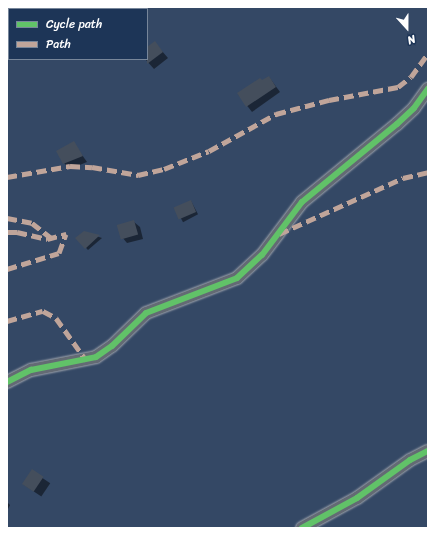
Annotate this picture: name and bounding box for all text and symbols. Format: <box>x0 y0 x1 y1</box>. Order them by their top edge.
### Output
legend <box>8 8 148 60</box>
north arrow <box>387 8 427 48</box>
text: Cycle path <box>46 13 102 35</box>
text: N <box>405 29 418 50</box>
text: Path <box>46 33 71 55</box>

